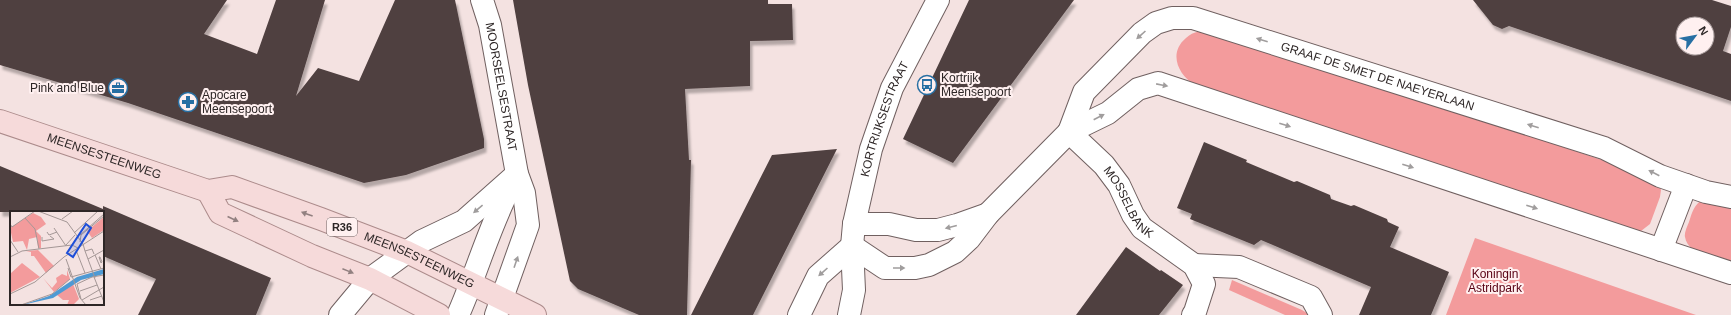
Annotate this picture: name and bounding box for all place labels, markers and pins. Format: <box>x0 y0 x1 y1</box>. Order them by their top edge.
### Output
place label: Kortrijk Meensepoort <box>941 71 1012 99</box>
bus stop icon: Kortrijk Meensepoort <box>916 74 938 96</box>
office icon: Pink and Blue <box>107 77 129 99</box>
place label: Pink and Blue <box>30 81 104 95</box>
place label: Apocare Meensepoort <box>202 88 273 116</box>
pharmacy icon: Apocare Meensepoort <box>177 91 199 113</box>

